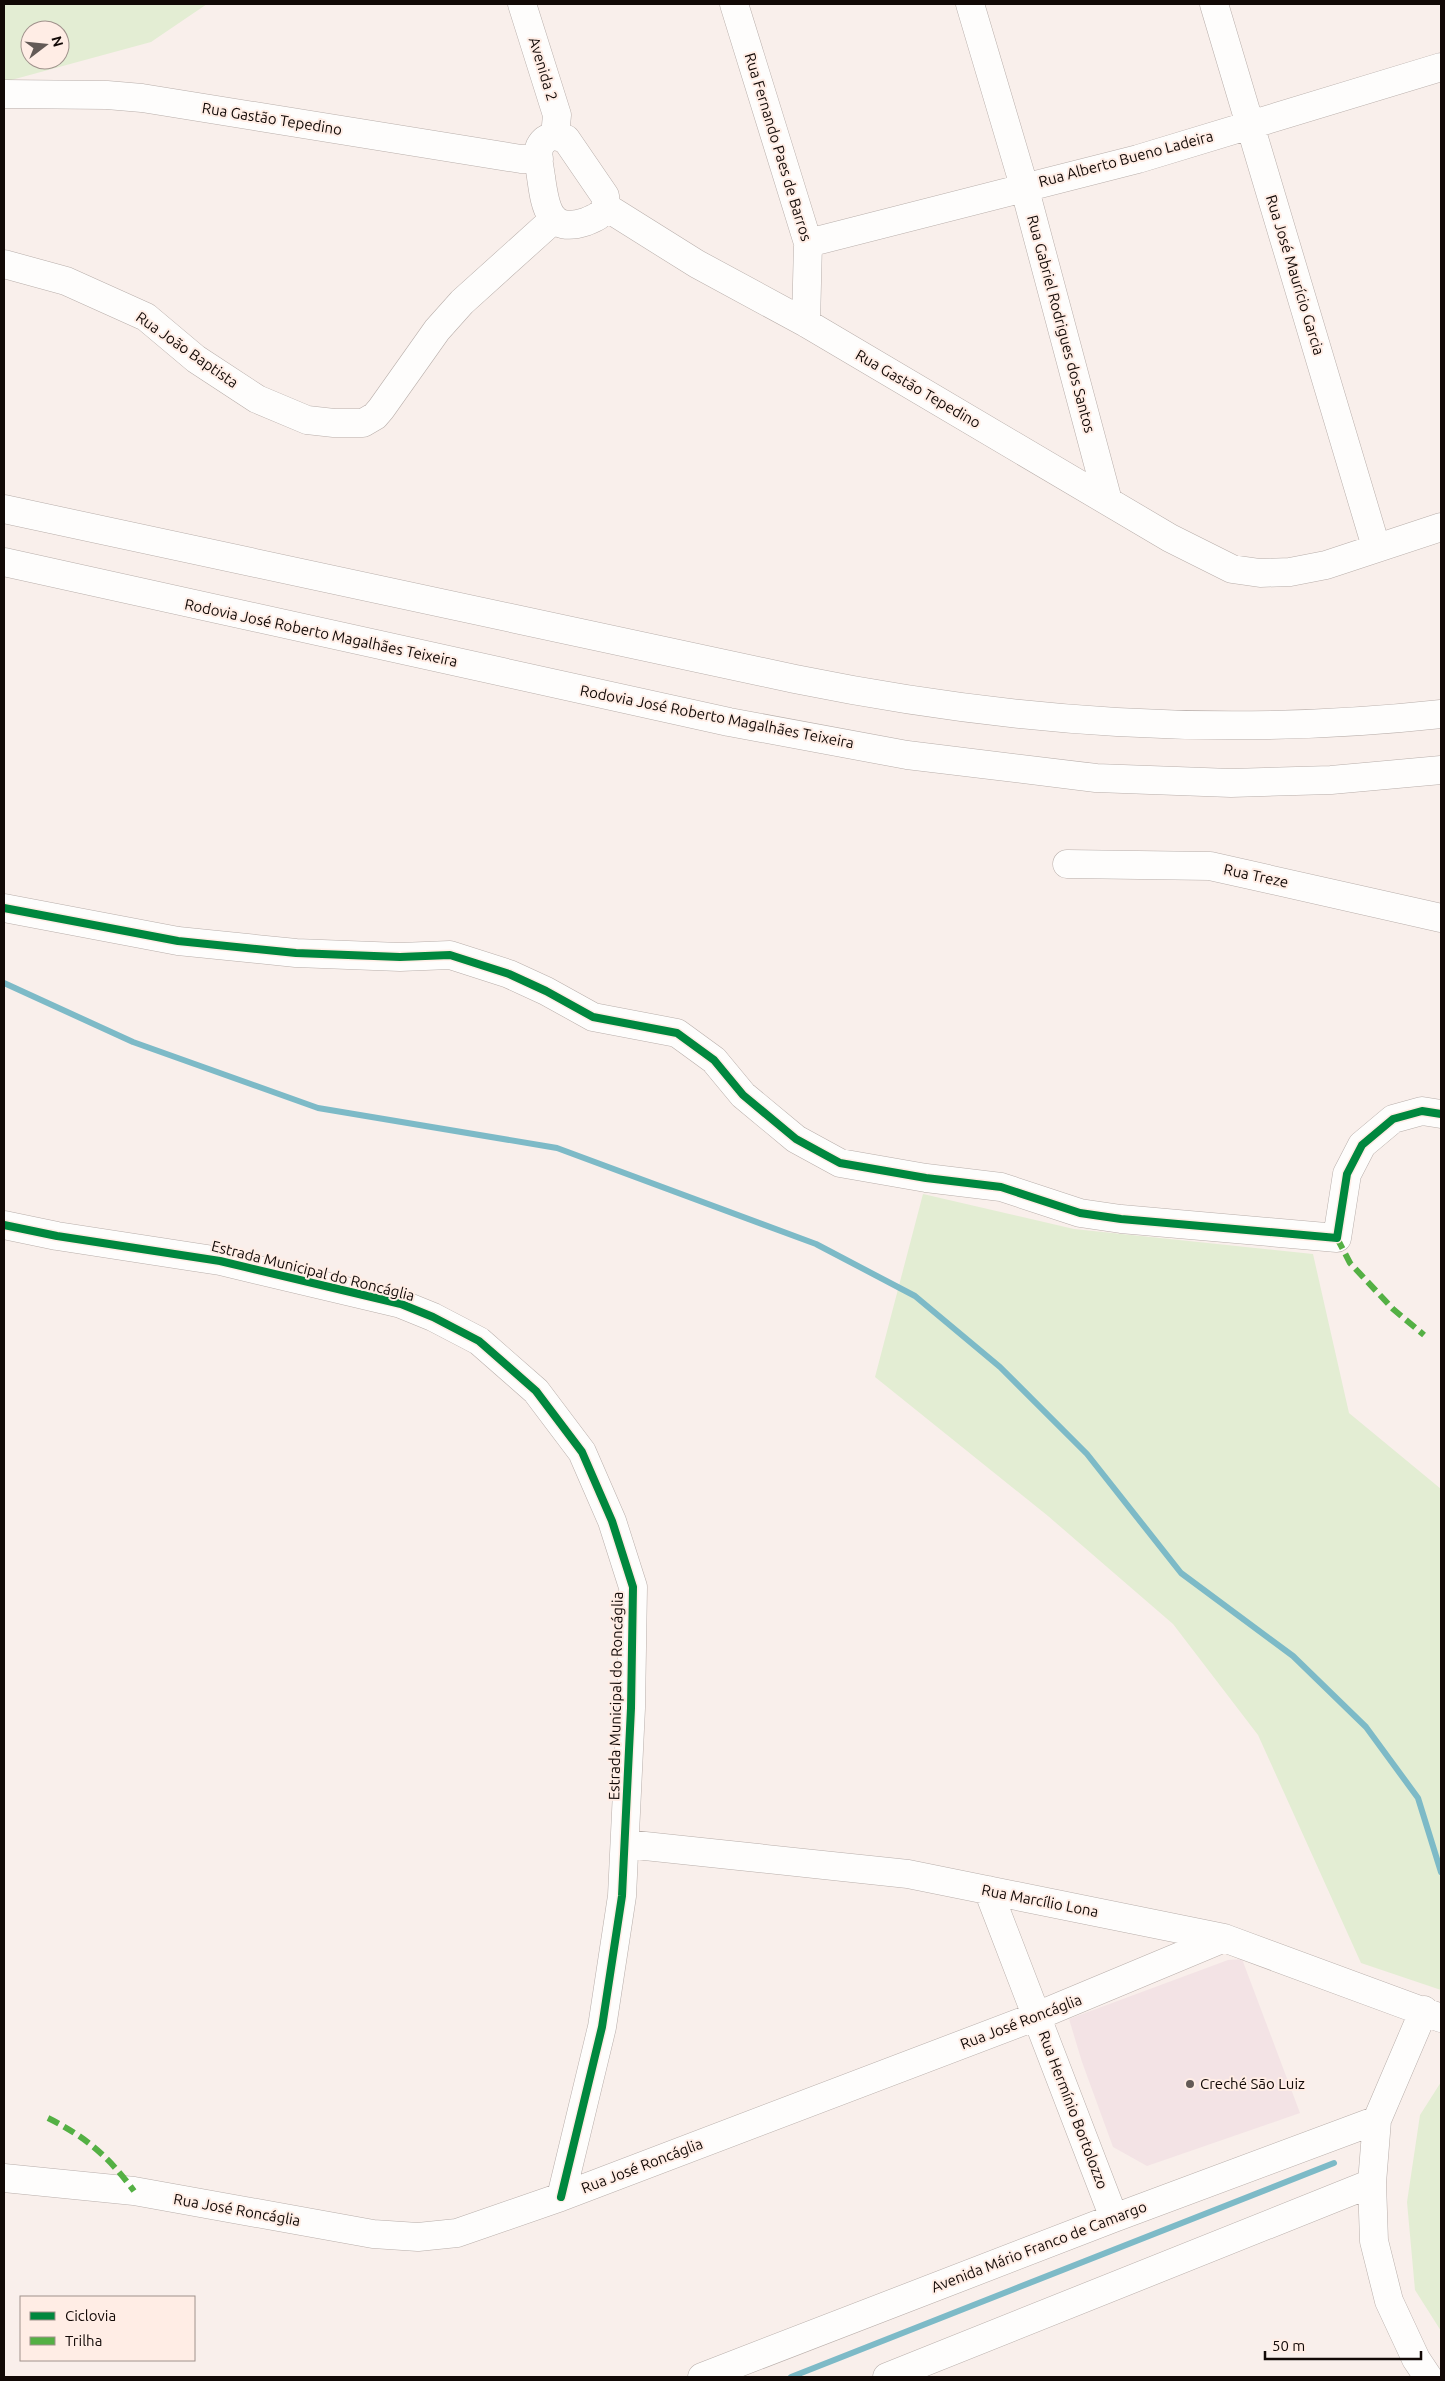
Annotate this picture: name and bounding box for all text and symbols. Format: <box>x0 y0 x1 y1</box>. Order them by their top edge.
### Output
north arrow <box>20 20 70 70</box>
text: N <box>48 34 67 49</box>
street label: Avenida 2 <box>526 35 561 103</box>
street label: Rua Fernando Paes de Barros <box>742 51 815 243</box>
street label: Rua Gastão Tepedino <box>201 99 343 138</box>
street label: Rua Alberto Bueno Ladeira <box>1037 127 1215 190</box>
street label: Rua José Maurício Garcia <box>1263 193 1328 357</box>
street label: Rua Gabriel Rodrigues dos Santos <box>1024 213 1099 435</box>
street label: Rua João Baptista <box>133 308 242 391</box>
street label: Rua Gastão Tepedino <box>853 346 984 431</box>
street label: Rodovia José Roberto Magalhães Teixeira <box>183 595 459 670</box>
street label: Rodovia José Roberto Magalhães Teixeira <box>579 682 856 751</box>
street label: Rua Treze <box>1222 860 1290 891</box>
street label: Estrada Municipal do Roncáglia <box>210 1237 416 1304</box>
street label: Estrada Municipal do Roncáglia <box>605 1592 626 1800</box>
street label: Rua Marcílio Lona <box>980 1881 1100 1920</box>
street label: Rua José Roncáglia <box>958 1991 1084 2053</box>
street label: Rua Hermínio Bortolozzo <box>1035 2028 1112 2191</box>
place label: Creché São Luiz <box>1200 2075 1305 2092</box>
marker: Creché São Luiz <box>1184 2078 1196 2090</box>
street label: Rua José Roncáglia <box>579 2135 705 2197</box>
street label: Rua José Roncáglia <box>172 2190 302 2229</box>
street label: Avenida Mário Franco de Camargo <box>929 2197 1149 2296</box>
legend <box>20 2296 195 2361</box>
text: Ciclovia <box>65 2307 116 2324</box>
scale bar <box>1265 2328 1421 2360</box>
text: Trilha <box>65 2332 102 2349</box>
text: 50 m <box>1272 2337 1305 2354</box>

